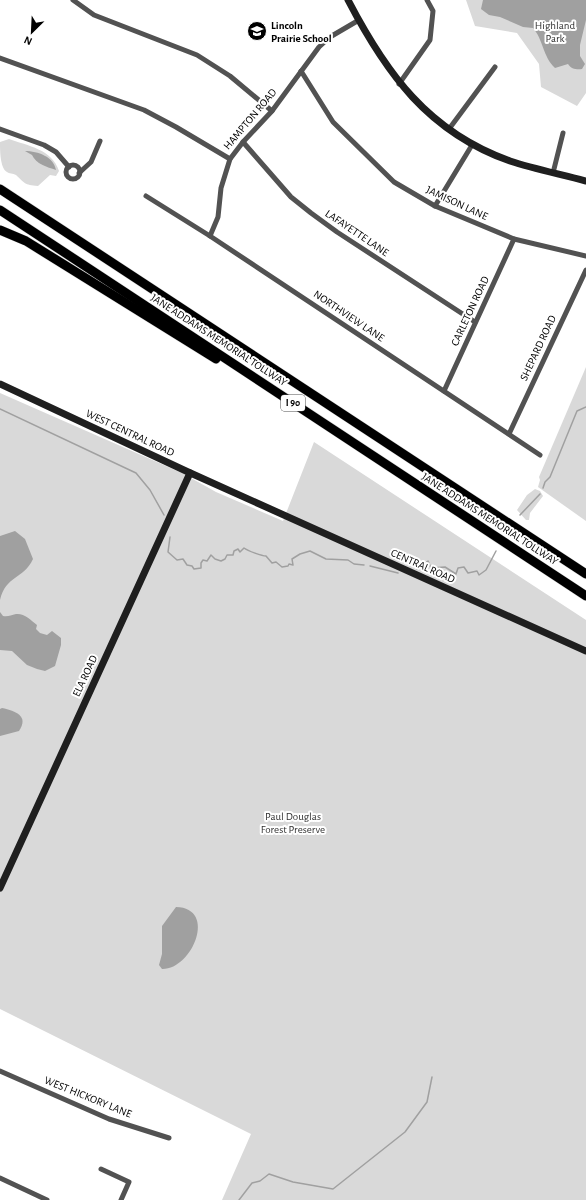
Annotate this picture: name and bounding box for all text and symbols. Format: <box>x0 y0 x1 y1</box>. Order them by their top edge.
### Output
north arrow <box>12 12 52 52</box>
school or university icon: Lincoln Prairie School <box>246 20 268 42</box>
place label: Lincoln Prairie School <box>271 20 332 44</box>
park label: Highland Park <box>535 20 575 44</box>
text: N <box>22 34 34 47</box>
street label: HAMPTON ROAD <box>221 86 279 152</box>
street label: JAMISON LANE <box>424 184 490 222</box>
street label: LAFAYETTE LANE <box>323 208 391 259</box>
street label: CARLETON ROAD <box>449 274 491 348</box>
street label: NORTHVIEW LANE <box>312 288 387 344</box>
street label: JANE ADDAMS MEMORIAL TOLLWAY <box>149 292 289 388</box>
street label: SHEPARD ROAD <box>518 314 558 382</box>
road number: I 90 <box>281 395 305 411</box>
street label: WEST CENTRAL ROAD <box>84 408 176 458</box>
street label: JANE ADDAMS MEMORIAL TOLLWAY <box>420 471 560 567</box>
street label: CENTRAL ROAD <box>389 547 457 585</box>
street label: ELA ROAD <box>71 654 99 698</box>
park label: Paul Douglas Forest Preserve <box>261 811 325 835</box>
street label: WEST HICKORY LANE <box>43 1074 134 1120</box>

